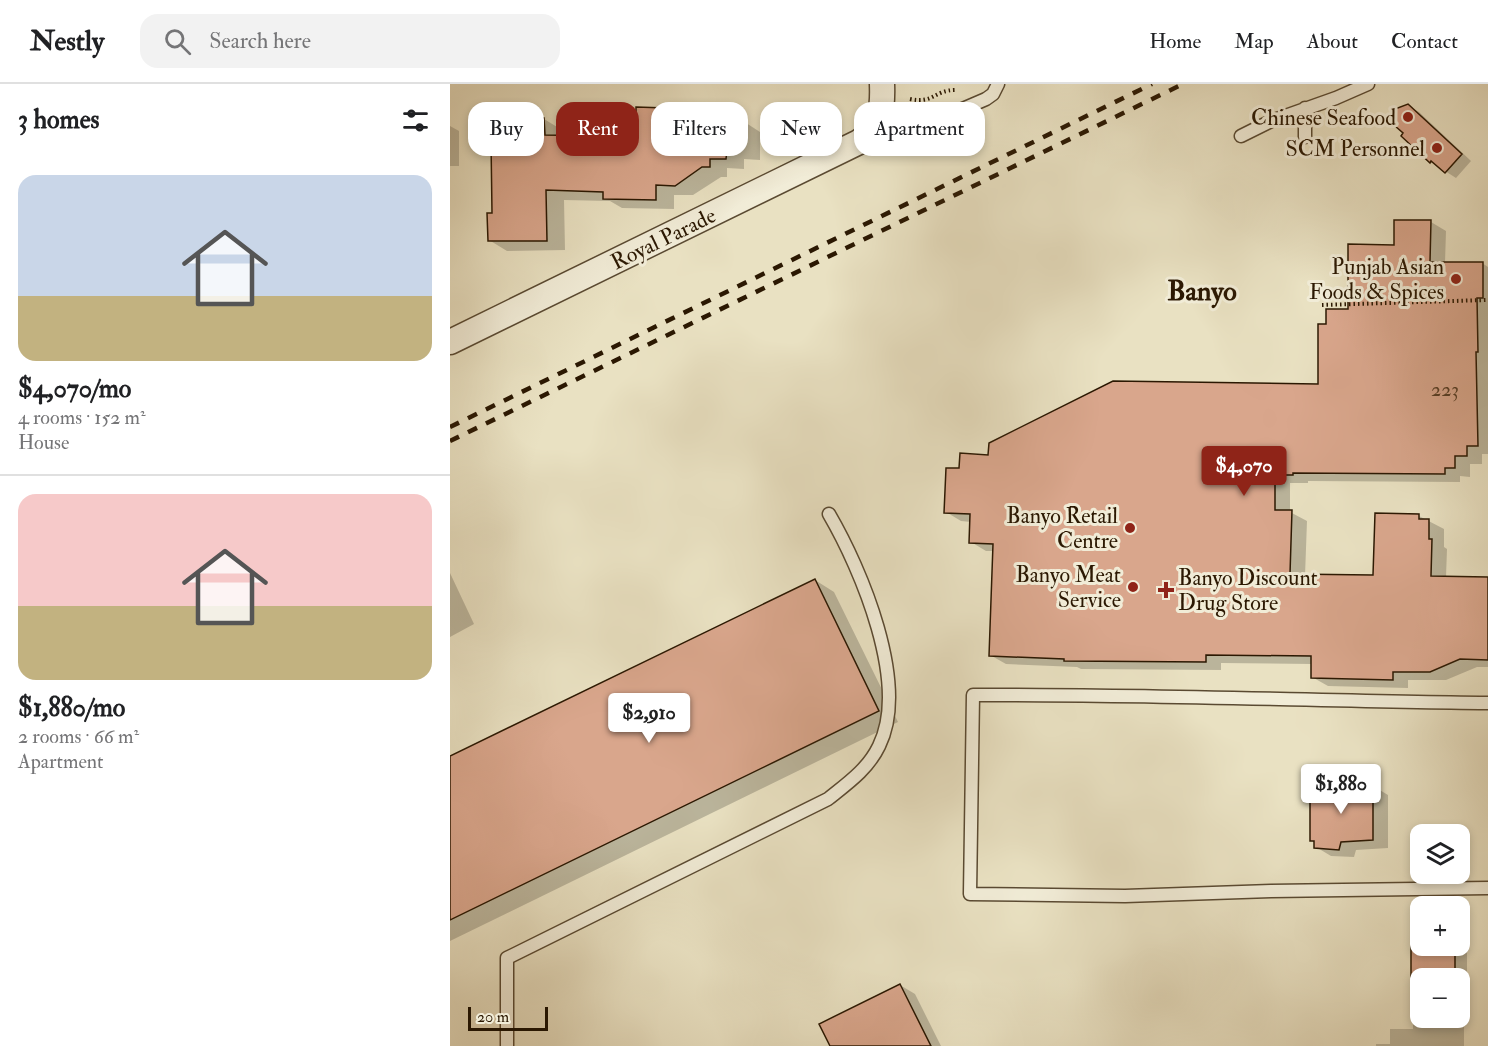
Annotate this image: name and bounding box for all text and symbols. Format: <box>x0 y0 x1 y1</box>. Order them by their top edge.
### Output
search box <box>140 14 560 68</box>
text: Nestly <box>30 24 104 59</box>
icon: search <box>161 25 194 58</box>
text: Search here <box>209 27 311 55</box>
text: Home <box>1149 28 1201 55</box>
text: Map <box>1234 28 1274 55</box>
text: About <box>1307 28 1358 55</box>
text: Contact <box>1391 28 1458 55</box>
chip: Buy <box>468 102 544 156</box>
chip: Rent <box>556 102 639 156</box>
chip: Filters <box>651 102 748 156</box>
chip: New <box>760 102 842 156</box>
chip: Apartment <box>854 102 985 156</box>
text: 3 homes <box>18 104 99 136</box>
icon: filters <box>399 104 432 137</box>
place label: Chinese Seafood <box>1251 104 1396 132</box>
marker: Chinese Seafood <box>1401 110 1415 124</box>
place label: SCM Personnel <box>1285 135 1425 163</box>
marker: SCM Personnel <box>1430 141 1444 155</box>
street label: Royal Parade <box>606 201 721 276</box>
icon: home <box>171 214 279 322</box>
place label: Punjab Asian Foods & Spices <box>1309 253 1444 307</box>
marker: Punjab Asian Foods & Spices <box>1449 272 1463 286</box>
district label: Banyo <box>1167 274 1237 309</box>
text: $4,070/mo <box>18 373 131 405</box>
house number: 223 <box>1431 377 1459 402</box>
text: 4 rooms · 152 m² <box>18 405 146 430</box>
text: House <box>18 430 69 455</box>
pin: $4,070 <box>1195 446 1293 497</box>
text: $4,070 <box>1216 453 1272 478</box>
place label: Banyo Retail Centre <box>1006 502 1118 555</box>
marker: Banyo Retail Centre <box>1123 521 1137 535</box>
icon: home <box>171 533 279 641</box>
place label: Banyo Meat Service <box>1015 561 1121 614</box>
place label: Banyo Discount Drug Store <box>1178 564 1318 617</box>
marker: Banyo Meat Service <box>1126 580 1140 594</box>
marker: Banyo Discount Drug Store <box>1159 583 1173 597</box>
text: $1,880/mo <box>18 692 125 724</box>
pin: $2,910 <box>600 693 698 744</box>
text: $2,910 <box>622 700 676 725</box>
text: 2 rooms · 66 m² <box>18 724 139 749</box>
text: Apartment <box>18 749 103 774</box>
pin: $1,880 <box>1292 764 1390 815</box>
text: $1,880 <box>1315 771 1367 796</box>
map controls <box>1410 824 1470 1028</box>
button: layers <box>1410 824 1470 884</box>
button: + <box>1410 896 1470 956</box>
button: − <box>1410 968 1470 1028</box>
scale bar <box>468 1004 548 1032</box>
text: 20 m <box>477 1007 509 1027</box>

